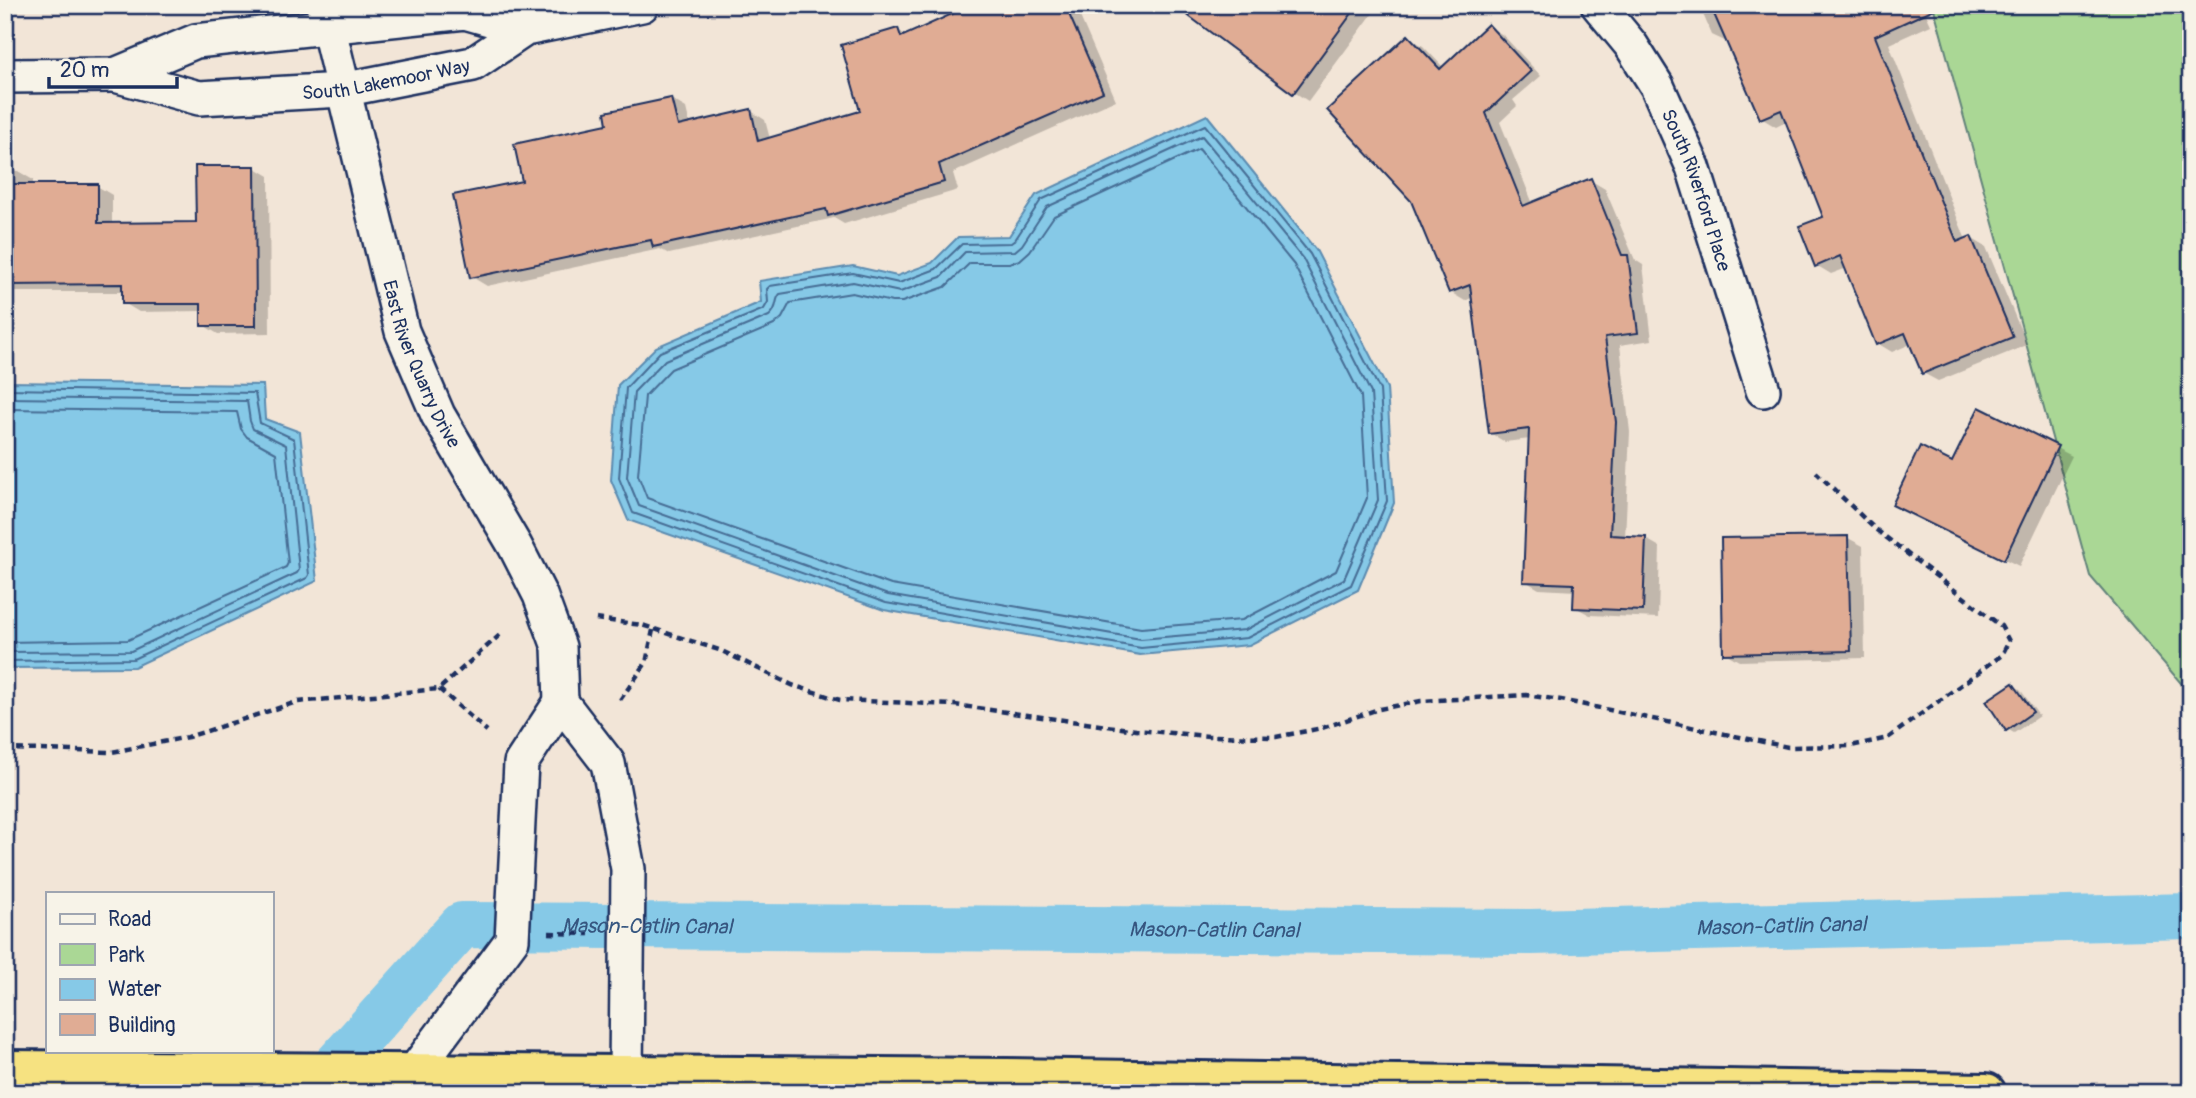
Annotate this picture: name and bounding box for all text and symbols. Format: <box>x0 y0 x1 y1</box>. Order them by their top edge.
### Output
scale bar <box>49 46 177 90</box>
street label: South Lakemoor Way <box>302 54 472 105</box>
text: 20 m <box>60 57 109 84</box>
street label: South Riverford Place <box>1656 105 1736 275</box>
street label: East River Quarry Drive <box>377 278 466 453</box>
legend <box>46 892 273 1052</box>
text: Road <box>108 906 152 933</box>
water label: Mason-Catlin Canal <box>1695 911 1869 942</box>
water label: Mason-Catlin Canal <box>562 913 734 941</box>
water label: Mason-Catlin Canal <box>1129 916 1301 944</box>
text: Park <box>108 942 145 969</box>
text: Water <box>108 976 162 1003</box>
text: Building <box>108 1012 175 1039</box>

